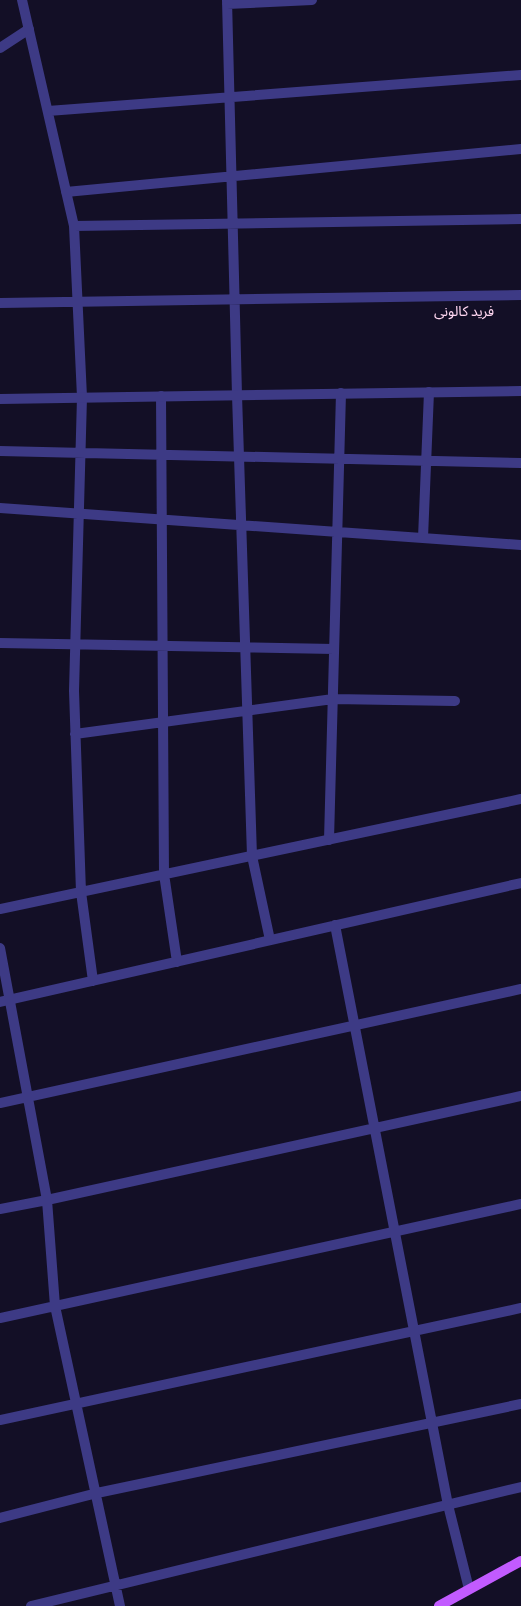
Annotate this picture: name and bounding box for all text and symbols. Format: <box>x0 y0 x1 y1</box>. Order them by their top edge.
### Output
district label: فرید کالونی <box>434 302 494 322</box>

